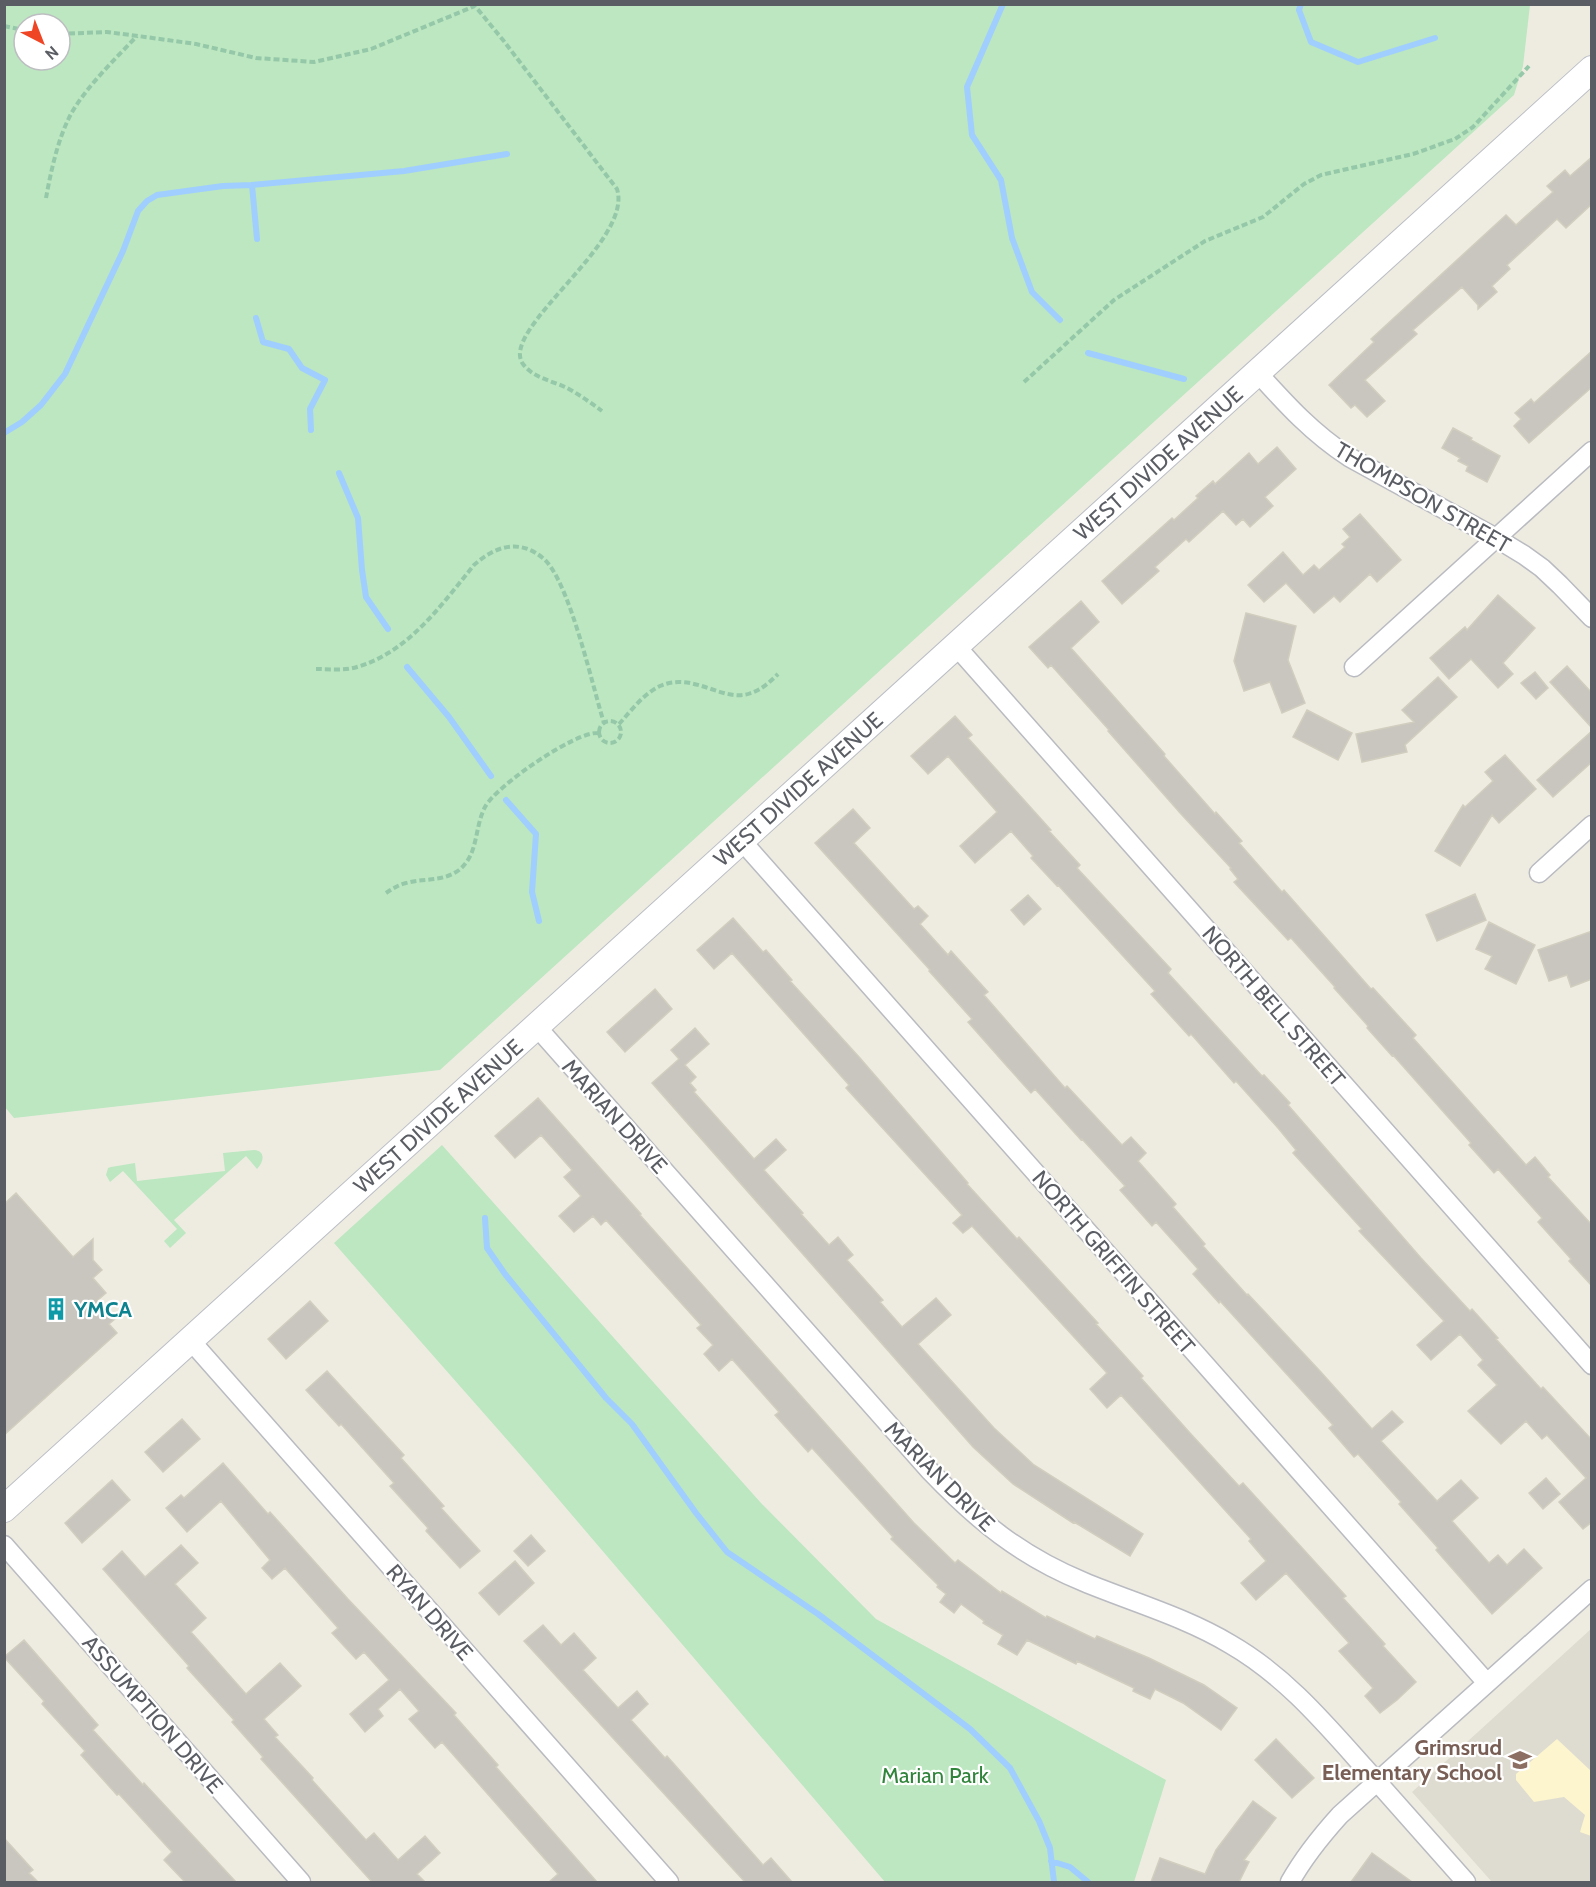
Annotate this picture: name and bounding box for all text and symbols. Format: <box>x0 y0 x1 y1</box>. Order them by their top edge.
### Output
north arrow <box>12 12 72 72</box>
text: N <box>41 42 62 64</box>
street label: WEST DIVIDE AVENUE <box>1068 380 1248 546</box>
street label: THOMPSON STREET <box>1330 436 1516 559</box>
street label: WEST DIVIDE AVENUE <box>708 706 888 872</box>
street label: NORTH BELL STREET <box>1197 921 1351 1092</box>
street label: WEST DIVIDE AVENUE <box>348 1033 528 1199</box>
street label: MARIAN DRIVE <box>556 1054 673 1179</box>
street label: NORTH GRIFFIN STREET <box>1027 1165 1201 1360</box>
building icon: YMCA <box>43 1296 69 1322</box>
place label: YMCA <box>73 1296 132 1323</box>
street label: MARIAN DRIVE <box>879 1416 1000 1537</box>
street label: RYAN DRIVE <box>381 1559 479 1666</box>
street label: ASSUMPTION DRIVE <box>77 1630 229 1799</box>
place label: Grimsrud Elementary School <box>1322 1734 1502 1786</box>
school or university icon: Grimsrud Elementary School <box>1507 1747 1533 1773</box>
park label: Marian Park <box>881 1762 989 1789</box>

